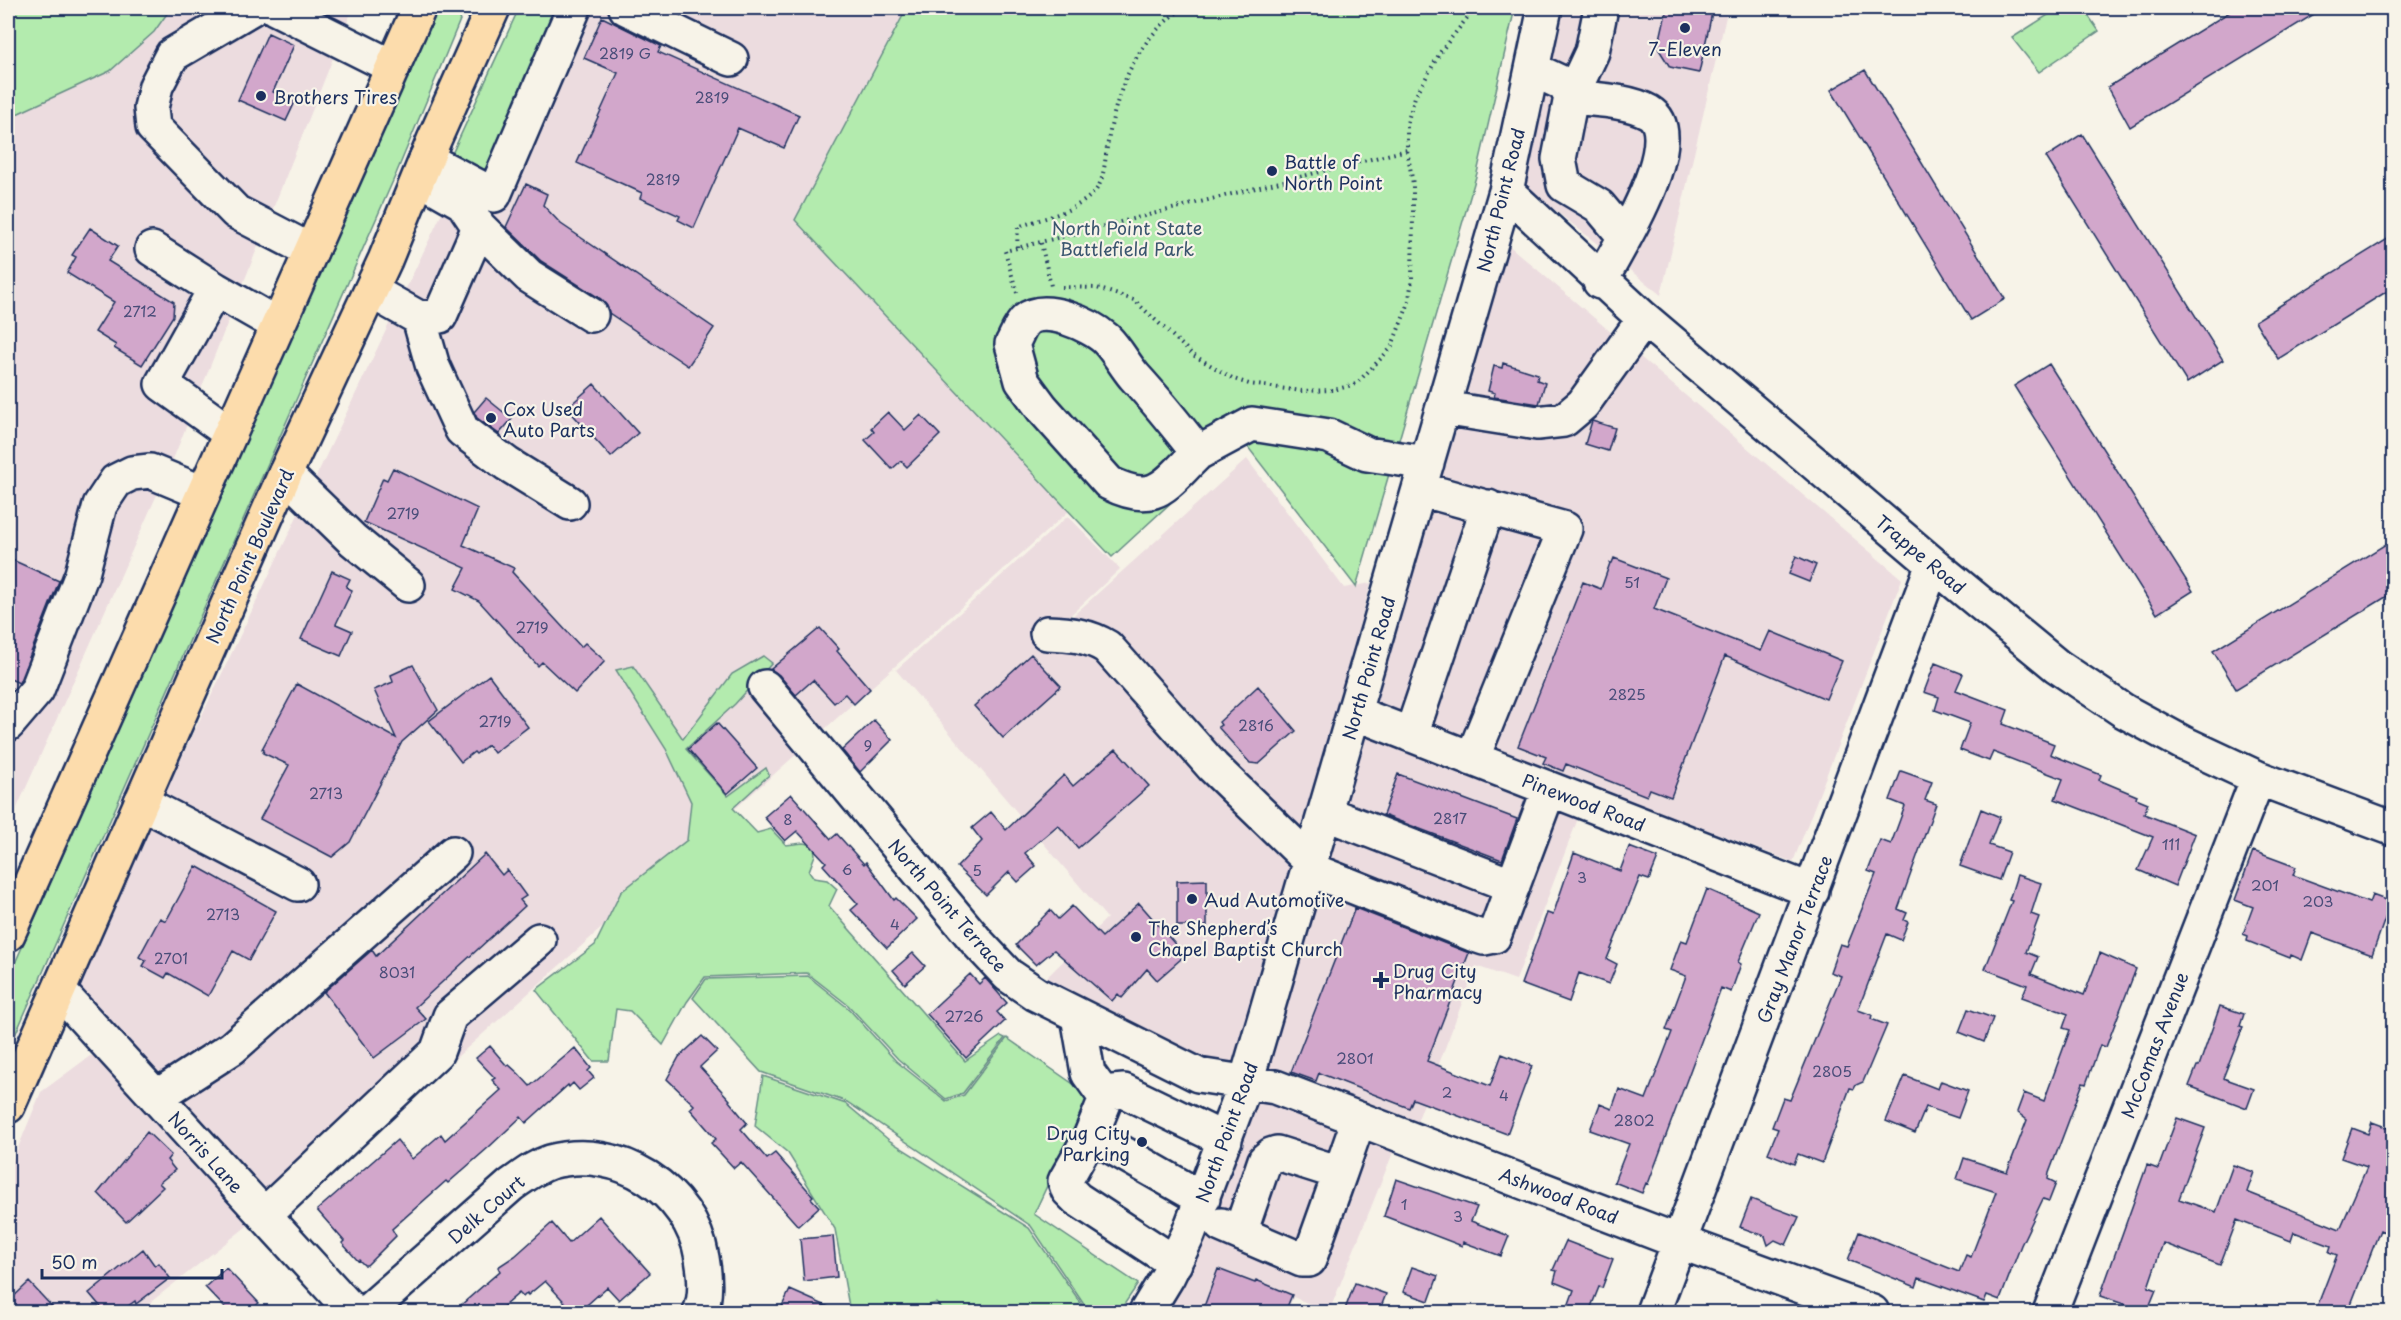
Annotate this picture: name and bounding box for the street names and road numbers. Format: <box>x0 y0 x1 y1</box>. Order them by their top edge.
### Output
street label: North Point Road <box>1469 125 1531 275</box>
street label: North Point Boulevard <box>198 464 300 648</box>
street label: Trappe Road <box>1870 508 1972 600</box>
street label: North Point Road <box>1335 593 1401 743</box>
street label: Pinewood Road <box>1518 766 1650 838</box>
street label: North Point Terrace <box>882 832 1014 978</box>
street label: Gray Manor Terrace <box>1749 851 1839 1027</box>
street label: McComas Avenue <box>2114 968 2194 1122</box>
street label: North Point Road <box>1188 1058 1264 1206</box>
street label: Norris Lane <box>162 1105 250 1199</box>
street label: Ashwood Road <box>1496 1160 1622 1230</box>
street label: Delk Court <box>442 1168 530 1250</box>

